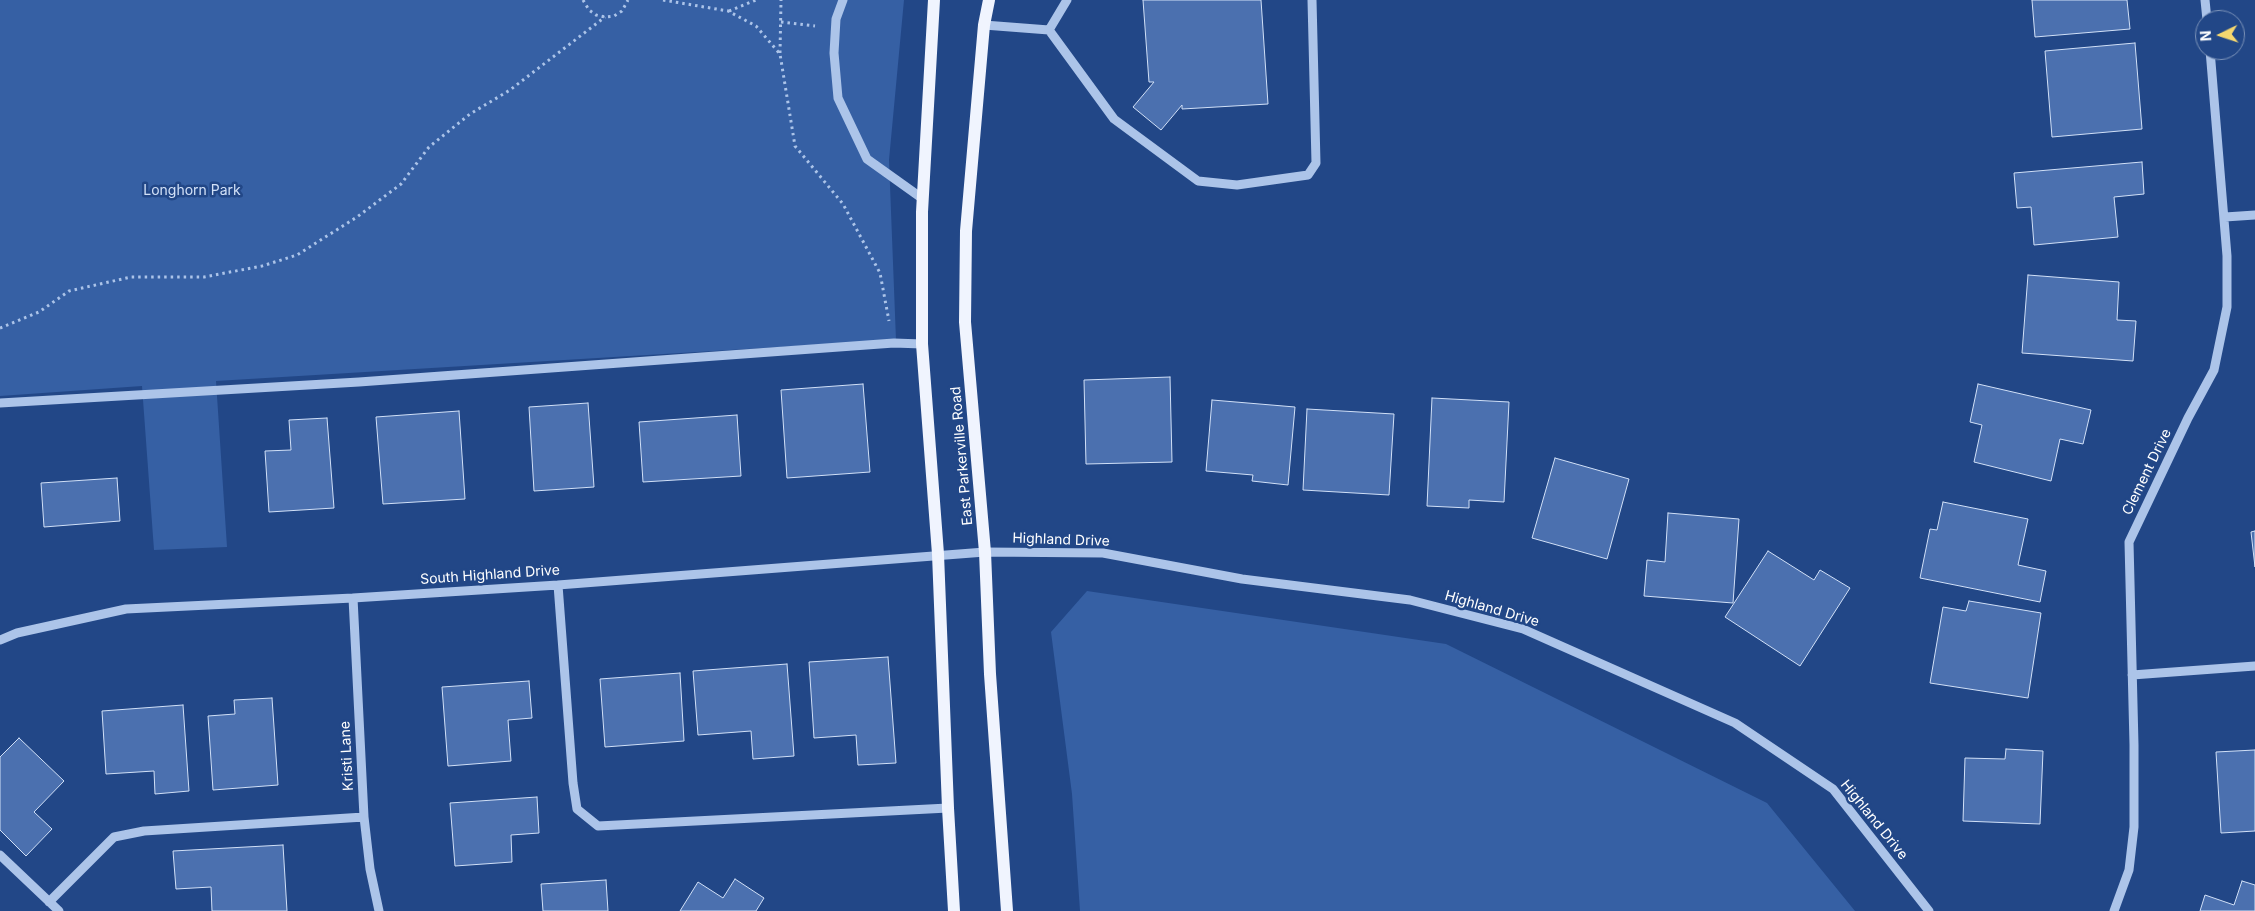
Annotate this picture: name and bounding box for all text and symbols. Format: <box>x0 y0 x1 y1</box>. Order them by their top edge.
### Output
north arrow <box>2195 10 2245 60</box>
text: N <box>2197 30 2214 42</box>
park label: Longhorn Park <box>143 183 241 199</box>
street label: East Parkerville Road <box>948 386 976 526</box>
street label: Clement Drive <box>2119 426 2175 518</box>
street label: Highland Drive <box>1012 530 1110 550</box>
street label: South Highland Drive <box>420 562 560 588</box>
street label: Highland Drive <box>1443 587 1541 631</box>
street label: Kristi Lane <box>337 721 357 791</box>
street label: Highland Drive <box>1837 777 1911 863</box>

